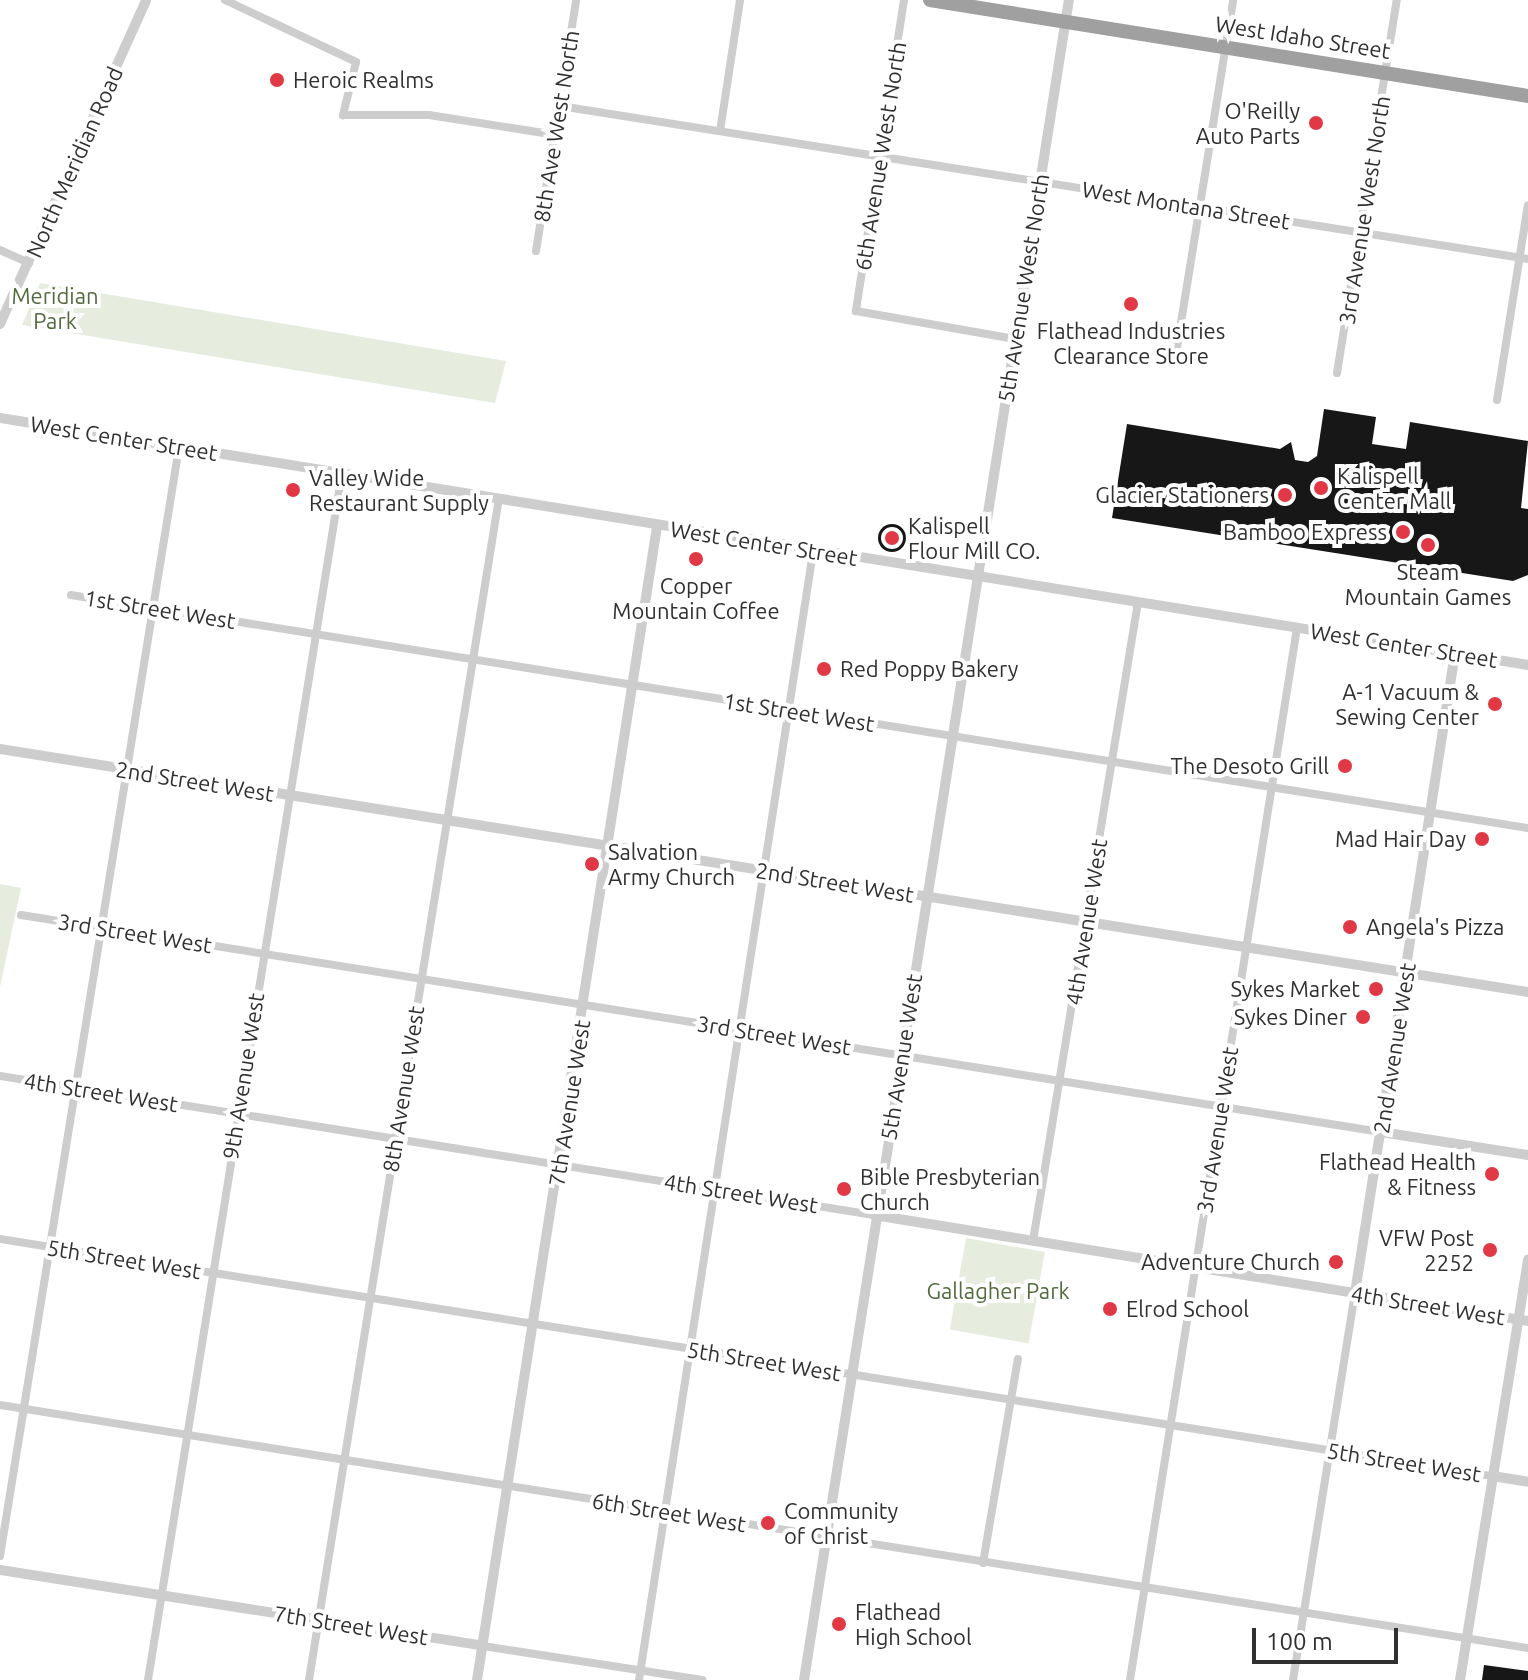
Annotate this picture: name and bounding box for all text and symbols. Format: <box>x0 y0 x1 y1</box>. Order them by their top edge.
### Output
street label: West Idaho Street <box>1213 10 1393 64</box>
street label: 8th Ave West North <box>528 28 584 224</box>
street label: 6th Avenue West North <box>849 40 911 272</box>
street label: North Meridian Road <box>20 63 128 261</box>
place label: Heroic Realms <box>293 67 434 93</box>
marker: Heroic Realms <box>268 71 286 89</box>
street label: 3rd Avenue West North <box>1333 94 1395 326</box>
place label: O'Reilly Auto Parts <box>1196 97 1300 148</box>
marker: O'Reilly Auto Parts <box>1307 114 1325 132</box>
street label: 5th Avenue West North <box>992 172 1054 404</box>
street label: West Montana Street <box>1080 176 1292 234</box>
park label: Meridian Park <box>11 282 99 334</box>
marker: Flathead Industries Clearance Store <box>1122 295 1140 313</box>
place label: Flathead Industries Clearance Store <box>1037 317 1225 368</box>
street label: West Center Street <box>29 410 219 466</box>
place label: Kalispell Center Mall <box>1337 462 1451 514</box>
place label: Valley Wide Restaurant Supply <box>309 464 489 516</box>
marker: Kalispell Center Mall <box>1312 479 1330 497</box>
marker: Valley Wide Restaurant Supply <box>284 481 302 499</box>
place label: Glacier Stationers <box>1095 482 1269 508</box>
marker: Glacier Stationers <box>1276 486 1294 504</box>
place label: Kalispell Flour Mill CO. <box>908 512 1040 564</box>
street label: West Center Street <box>669 515 859 571</box>
place label: Bamboo Express <box>1223 519 1387 545</box>
marker: Bamboo Express <box>1394 523 1412 541</box>
marker: Kalispell Flour Mill CO. <box>883 529 901 547</box>
marker: Steam Mountain Games <box>1419 536 1437 554</box>
marker: Copper Mountain Coffee <box>687 550 705 568</box>
place label: Steam Mountain Games <box>1345 558 1511 610</box>
place label: Copper Mountain Coffee <box>612 572 780 624</box>
street label: 1st Street West <box>83 584 237 634</box>
street label: West Center Street <box>1309 617 1499 673</box>
place label: Red Poppy Bakery <box>840 656 1018 682</box>
marker: Red Poppy Bakery <box>815 660 833 678</box>
place label: A-1 Vacuum & Sewing Center <box>1335 678 1479 730</box>
street label: 1st Street West <box>722 687 876 737</box>
marker: A-1 Vacuum & Sewing Center <box>1486 695 1504 713</box>
place label: The Desoto Grill <box>1171 753 1329 779</box>
street label: 2nd Street West <box>114 755 276 807</box>
marker: The Desoto Grill <box>1336 757 1354 775</box>
place label: Mad Hair Day <box>1335 826 1466 852</box>
marker: Mad Hair Day <box>1473 830 1491 848</box>
street label: 4th Avenue West <box>1060 837 1112 1007</box>
place label: Salvation Army Church <box>608 838 735 890</box>
marker: Salvation Army Church <box>583 855 601 873</box>
street label: 2nd Street West <box>754 856 916 908</box>
street label: 3rd Street West <box>56 908 214 958</box>
place label: Angela's Pizza <box>1366 914 1504 940</box>
marker: Angela's Pizza <box>1341 918 1359 936</box>
street label: 2nd Avenue West <box>1367 961 1421 1135</box>
street label: 5th Avenue West <box>875 972 927 1142</box>
place label: Sykes Market <box>1230 976 1360 1002</box>
marker: Sykes Market <box>1367 980 1385 998</box>
street label: 9th Avenue West <box>217 991 269 1161</box>
street label: 8th Avenue West <box>377 1004 429 1174</box>
place label: Sykes Diner <box>1234 1004 1347 1030</box>
marker: Sykes Diner <box>1354 1008 1372 1026</box>
street label: 3rd Street West <box>695 1010 853 1060</box>
street label: 7th Avenue West <box>543 1018 595 1188</box>
street label: 3rd Avenue West <box>1191 1045 1243 1215</box>
street label: 4th Street West <box>22 1067 180 1117</box>
place label: Flathead Health & Fitness <box>1319 1148 1476 1200</box>
place label: Bible Presbyterian Church <box>860 1163 1040 1214</box>
marker: Flathead Health & Fitness <box>1483 1165 1501 1183</box>
street label: 4th Street West <box>662 1168 820 1218</box>
marker: Bible Presbyterian Church <box>835 1180 853 1198</box>
place label: VFW Post 2252 <box>1379 1224 1474 1276</box>
street label: 5th Street West <box>45 1234 203 1284</box>
marker: VFW Post 2252 <box>1481 1241 1499 1259</box>
place label: Adventure Church <box>1141 1249 1320 1275</box>
marker: Adventure Church <box>1327 1253 1345 1271</box>
park label: Gallagher Park <box>926 1278 1070 1304</box>
street label: 4th Street West <box>1349 1280 1507 1330</box>
place label: Elrod School <box>1126 1296 1249 1322</box>
marker: Elrod School <box>1101 1300 1119 1318</box>
street label: 5th Street West <box>685 1336 843 1386</box>
street label: 5th Street West <box>1325 1437 1483 1487</box>
street label: 6th Street West <box>590 1487 748 1537</box>
place label: Community of Christ <box>784 1497 898 1548</box>
marker: Community of Christ <box>759 1514 777 1532</box>
place label: Flathead High School <box>855 1598 972 1650</box>
street label: 7th Street West <box>272 1600 430 1650</box>
scale bar <box>1256 1612 1402 1662</box>
marker: Flathead High School <box>830 1615 848 1633</box>
text: 100 m <box>1266 1628 1333 1655</box>

